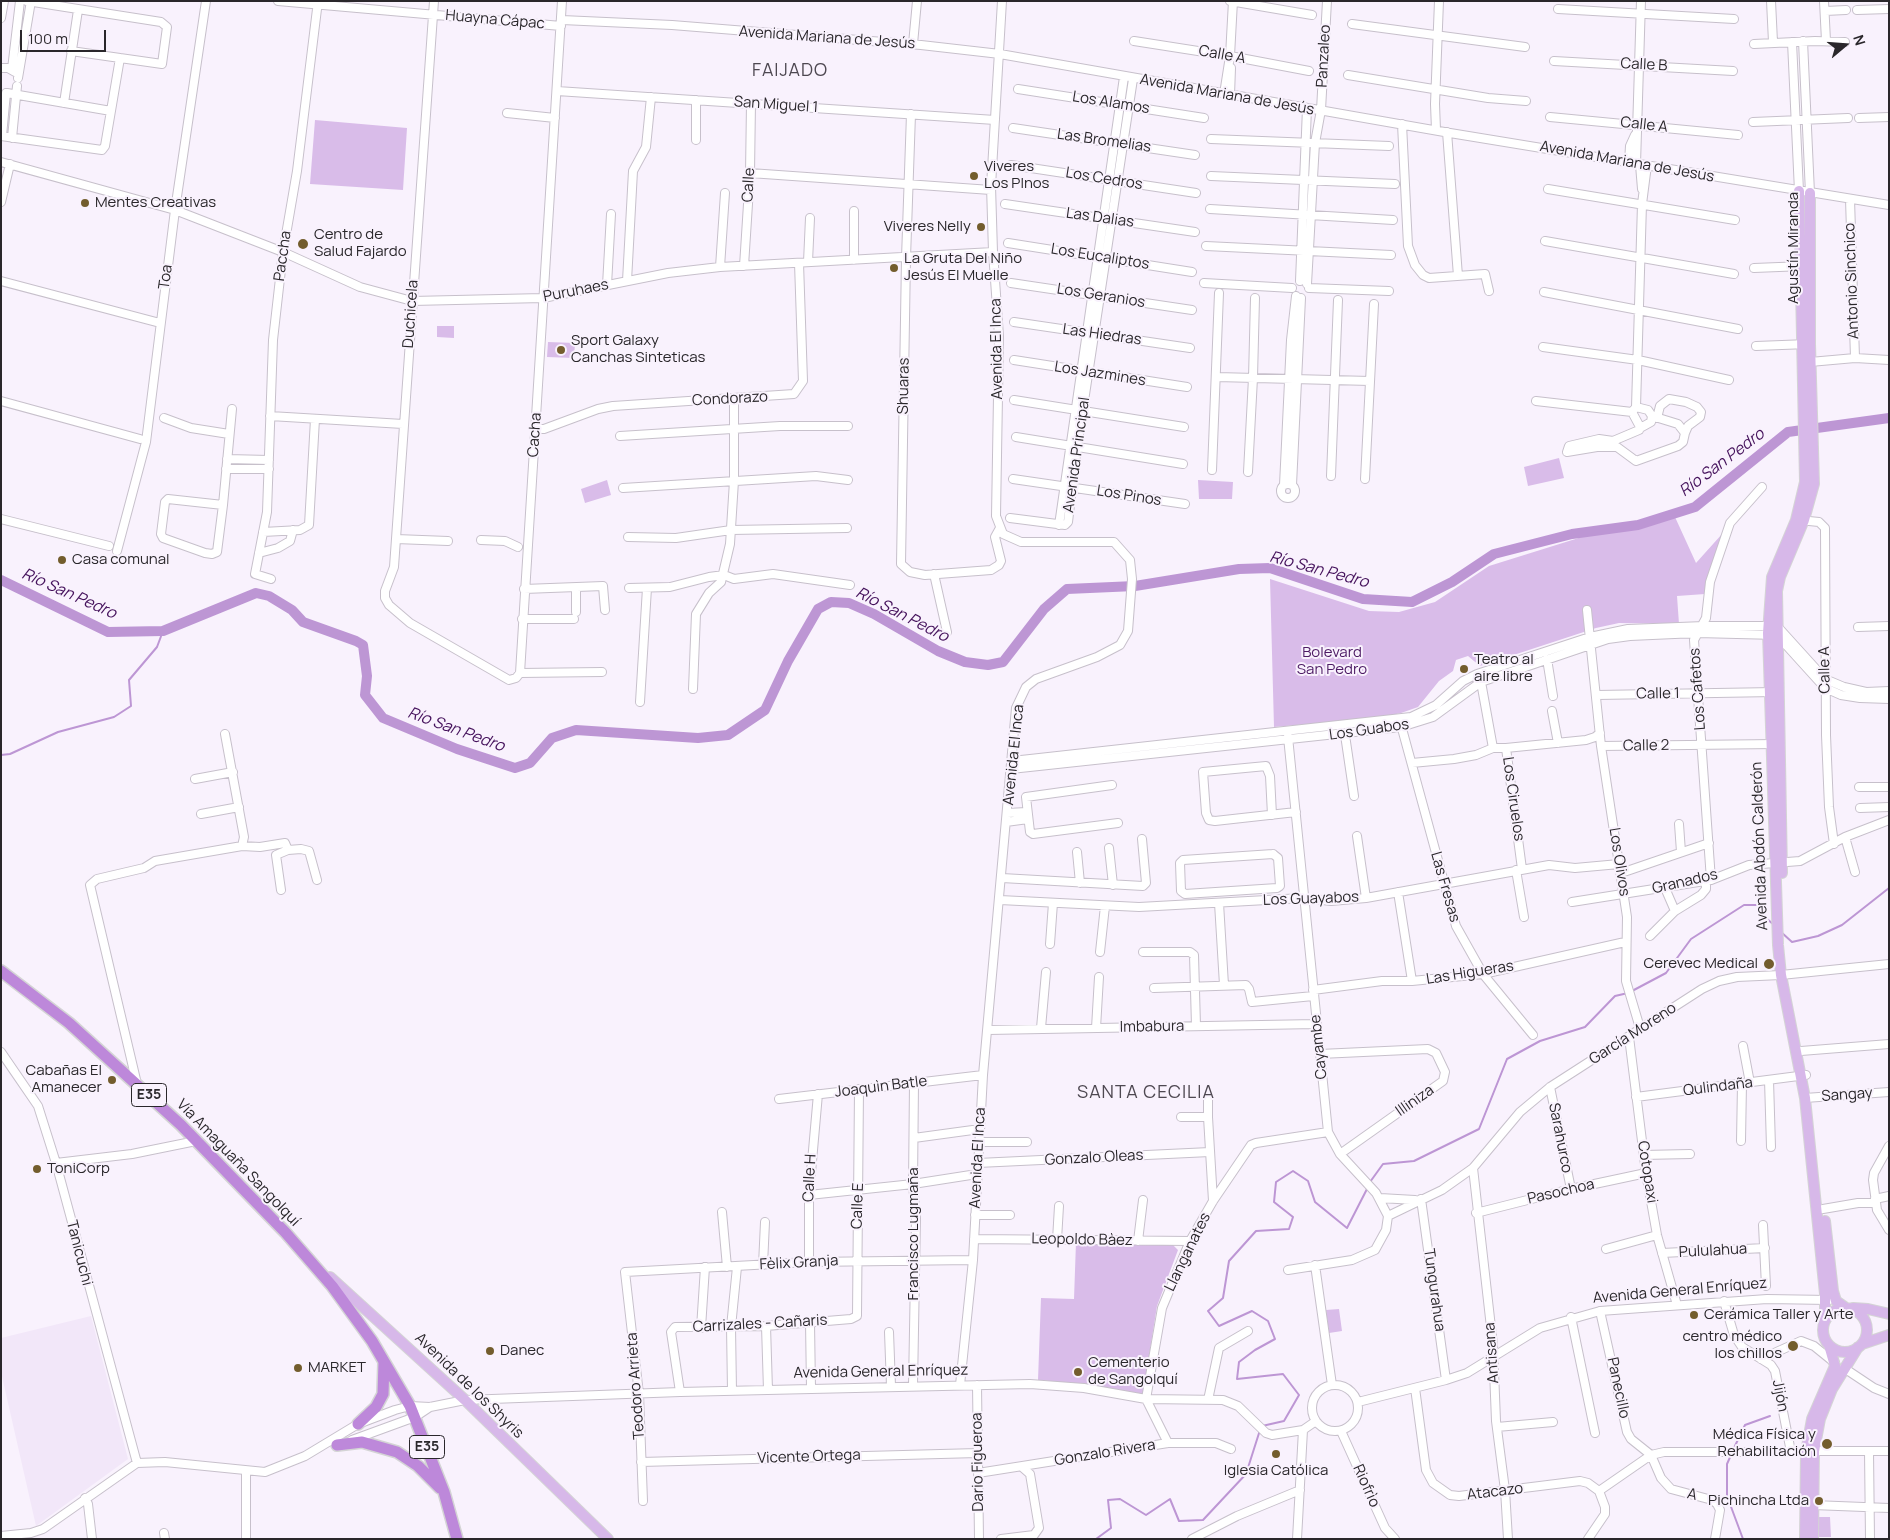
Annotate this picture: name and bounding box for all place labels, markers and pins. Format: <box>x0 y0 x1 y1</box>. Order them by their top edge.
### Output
place label: Viveres Los PInos <box>984 158 1049 193</box>
marker: Viveres Los PInos <box>968 170 980 182</box>
place label: Mentes Creativas <box>95 194 216 212</box>
marker: Mentes Creativas <box>79 197 91 209</box>
place label: Viveres Nelly <box>884 218 971 236</box>
marker: Viveres Nelly <box>975 221 987 233</box>
place label: Centro de Salud Fajardo <box>314 226 407 261</box>
marker: Centro de Salud Fajardo <box>296 237 310 251</box>
place label: La Gruta Del Niño Jesús El Muelle <box>904 250 1022 285</box>
marker: La Gruta Del Niño Jesús El Muelle <box>888 262 900 274</box>
place label: Sport Galaxy Canchas Sinteticas <box>571 332 705 367</box>
marker: Sport Galaxy Canchas Sinteticas <box>555 344 567 356</box>
place label: Casa comunal <box>72 551 170 569</box>
marker: Casa comunal <box>56 554 68 566</box>
place label: Teatro al aire libre <box>1474 651 1534 686</box>
marker: Teatro al aire libre <box>1458 663 1470 675</box>
place label: Cerevec Medical <box>1644 955 1758 973</box>
marker: Cerevec Medical <box>1762 957 1776 971</box>
place label: Cabañas El Amanecer <box>26 1062 102 1097</box>
marker: Cabañas El Amanecer <box>106 1074 118 1086</box>
place label: ToniCorp <box>47 1160 110 1178</box>
marker: ToniCorp <box>31 1163 43 1175</box>
place label: Cerámica Taller y Arte <box>1704 1306 1853 1324</box>
marker: Cerámica Taller y Arte <box>1688 1309 1700 1321</box>
place label: centro médico los chillos <box>1683 1328 1782 1363</box>
marker: centro médico los chillos <box>1786 1339 1800 1353</box>
place label: Danec <box>500 1342 544 1360</box>
marker: Danec <box>484 1345 496 1357</box>
place label: Cementerio de Sangolquí <box>1088 1354 1178 1389</box>
place label: MARKET <box>308 1359 366 1377</box>
marker: MARKET <box>292 1362 304 1374</box>
marker: Cementerio de Sangolquí <box>1072 1366 1084 1378</box>
place label: Médica Física y Rehabilitación <box>1713 1426 1816 1461</box>
marker: Médica Física y Rehabilitación <box>1820 1437 1834 1451</box>
marker: Iglesia Católica <box>1270 1448 1282 1460</box>
place label: Iglesia Católica <box>1224 1462 1328 1480</box>
place label: Pichincha Ltda <box>1708 1492 1809 1510</box>
marker: Pichincha Ltda <box>1813 1495 1825 1507</box>

